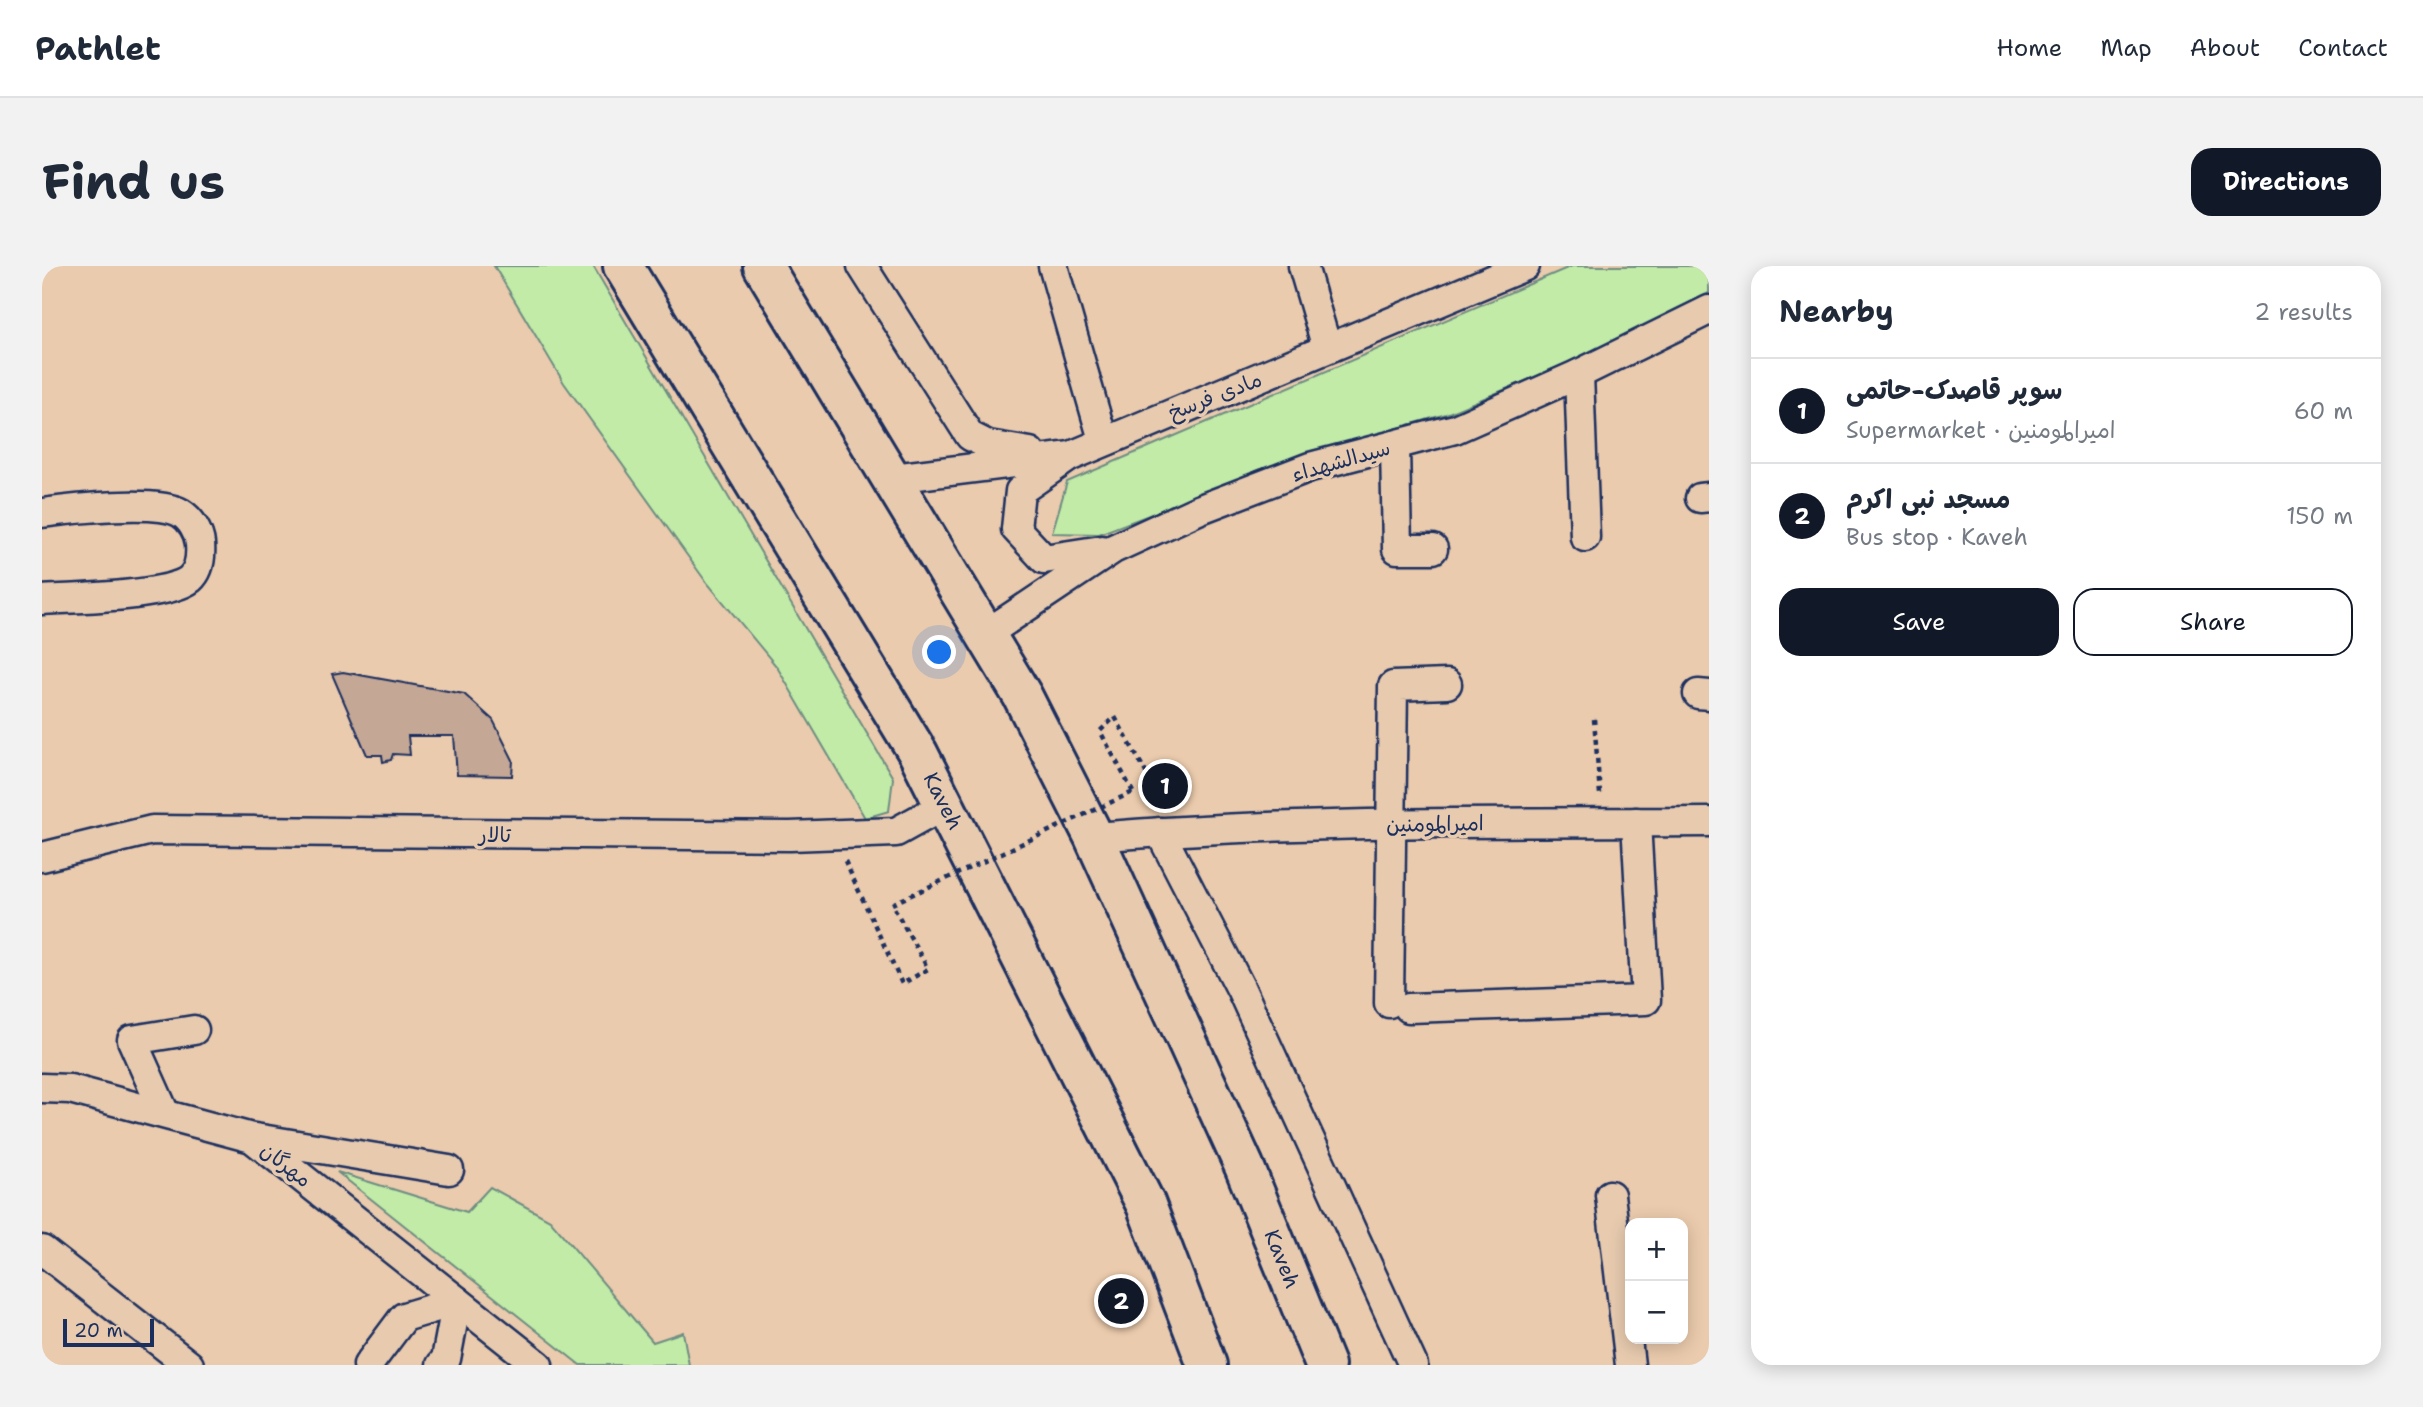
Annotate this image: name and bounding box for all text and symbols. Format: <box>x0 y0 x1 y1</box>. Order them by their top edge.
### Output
text: Pathlet <box>35 26 161 71</box>
text: Home <box>1996 32 2062 64</box>
text: Map <box>2100 32 2152 64</box>
text: About <box>2190 32 2260 64</box>
text: Contact <box>2298 32 2388 64</box>
button: Directions <box>2191 148 2381 216</box>
text: Find us <box>42 149 225 215</box>
text: Nearby <box>1779 291 1894 332</box>
text: 2 results <box>2254 297 2353 327</box>
street label: مادی فرسخ <box>1164 365 1266 427</box>
text: سوپر قاصدک-حاتمی <box>1846 372 2062 407</box>
text: 1 <box>1797 396 1807 426</box>
text: 60 m <box>2294 396 2353 426</box>
text: Supermarket · امیرالمومنین <box>1846 415 2115 445</box>
street label: سیدالشهداء <box>1288 434 1394 488</box>
text: مسجد نبی اکرم <box>1846 481 2010 516</box>
text: 2 <box>1794 501 1810 531</box>
text: 150 m <box>2286 501 2353 531</box>
text: Bus stop · Kaveh <box>1846 522 2028 552</box>
button: Save <box>1779 588 2059 656</box>
button: Share <box>2073 588 2353 656</box>
your location <box>922 635 956 669</box>
pin: 1 <box>1142 760 1188 812</box>
street label: Kaveh <box>917 767 969 835</box>
street label: امیرالمومنین <box>1386 809 1484 839</box>
street label: تالار <box>477 821 512 849</box>
street label: مهرگان <box>255 1136 317 1194</box>
map controls <box>1625 1218 1688 1344</box>
button: + <box>1625 1218 1688 1281</box>
street label: Kaveh <box>1258 1225 1306 1293</box>
pin: 2 <box>1098 1275 1144 1327</box>
button: − <box>1625 1281 1688 1344</box>
scale bar <box>63 1316 154 1348</box>
text: 20 m <box>74 1318 123 1343</box>

